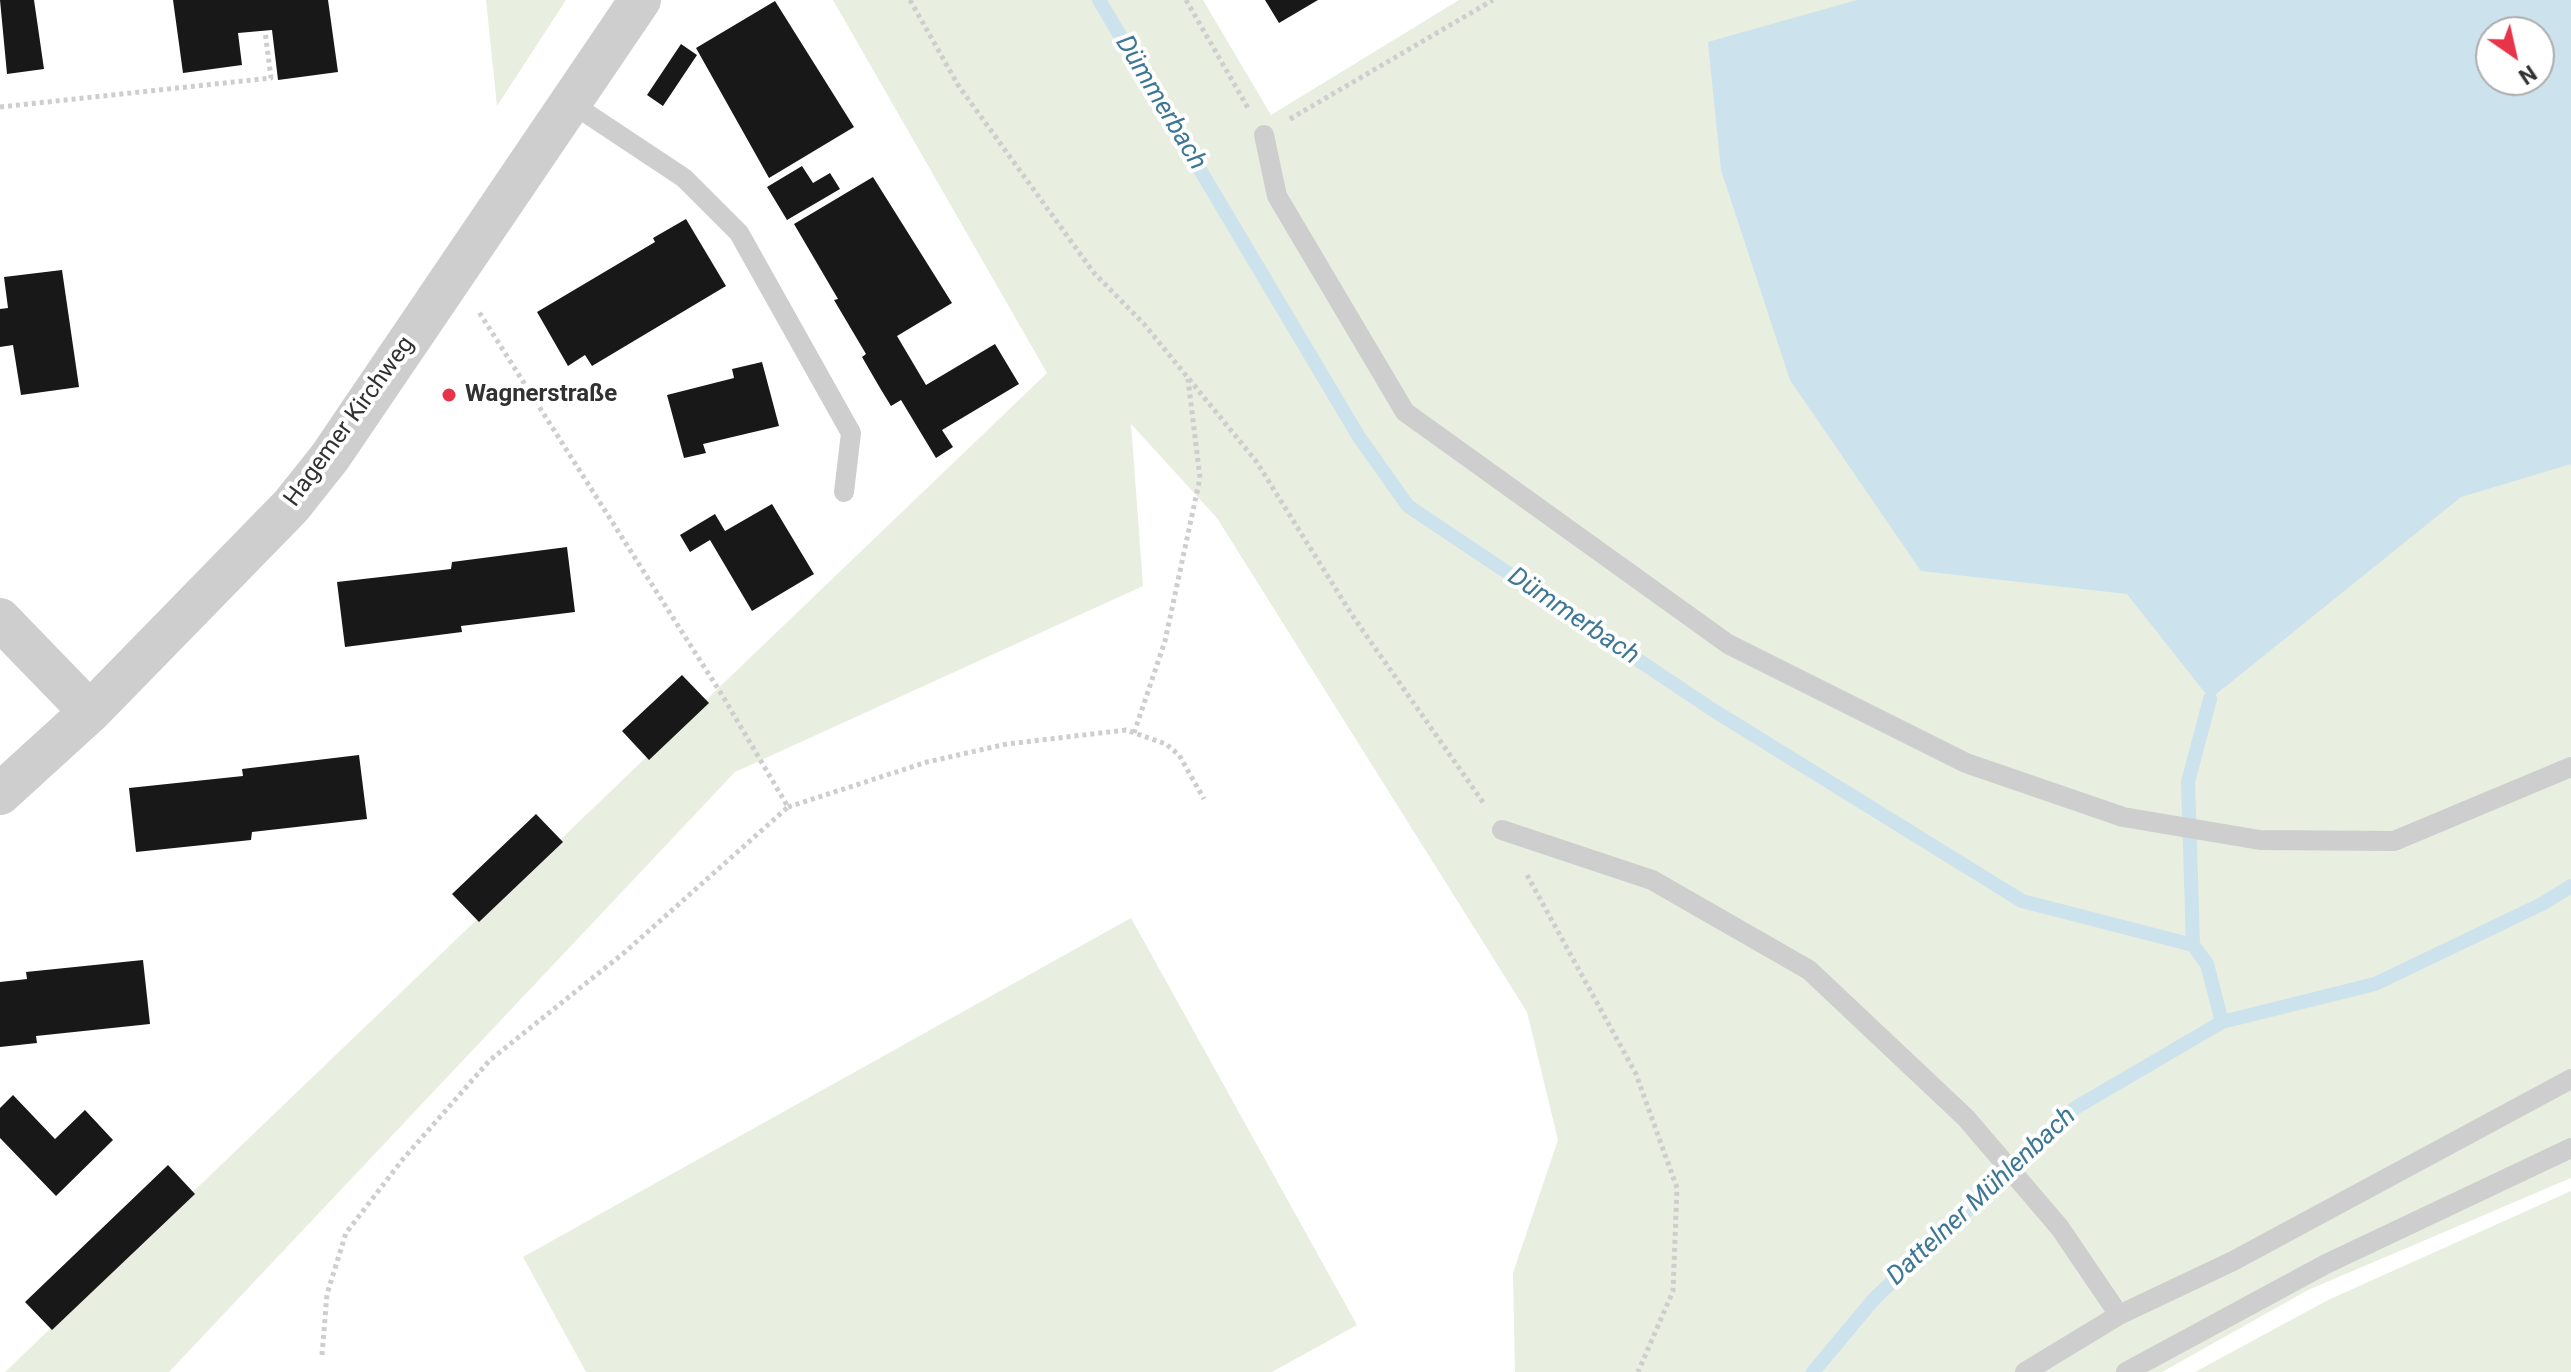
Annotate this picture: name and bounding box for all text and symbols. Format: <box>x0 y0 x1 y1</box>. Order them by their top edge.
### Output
north arrow <box>2475 16 2555 96</box>
water label: Dümmerbach <box>1108 30 1212 176</box>
text: N <box>2514 60 2541 89</box>
street label: Hagemer Kirchweg <box>279 331 421 513</box>
place label: Wagnerstraße <box>465 381 617 409</box>
marker: Wagnerstraße <box>440 386 458 404</box>
water label: Dümmerbach <box>1501 562 1645 672</box>
water label: Dattelner Mühlenbach <box>1881 1101 2083 1293</box>

